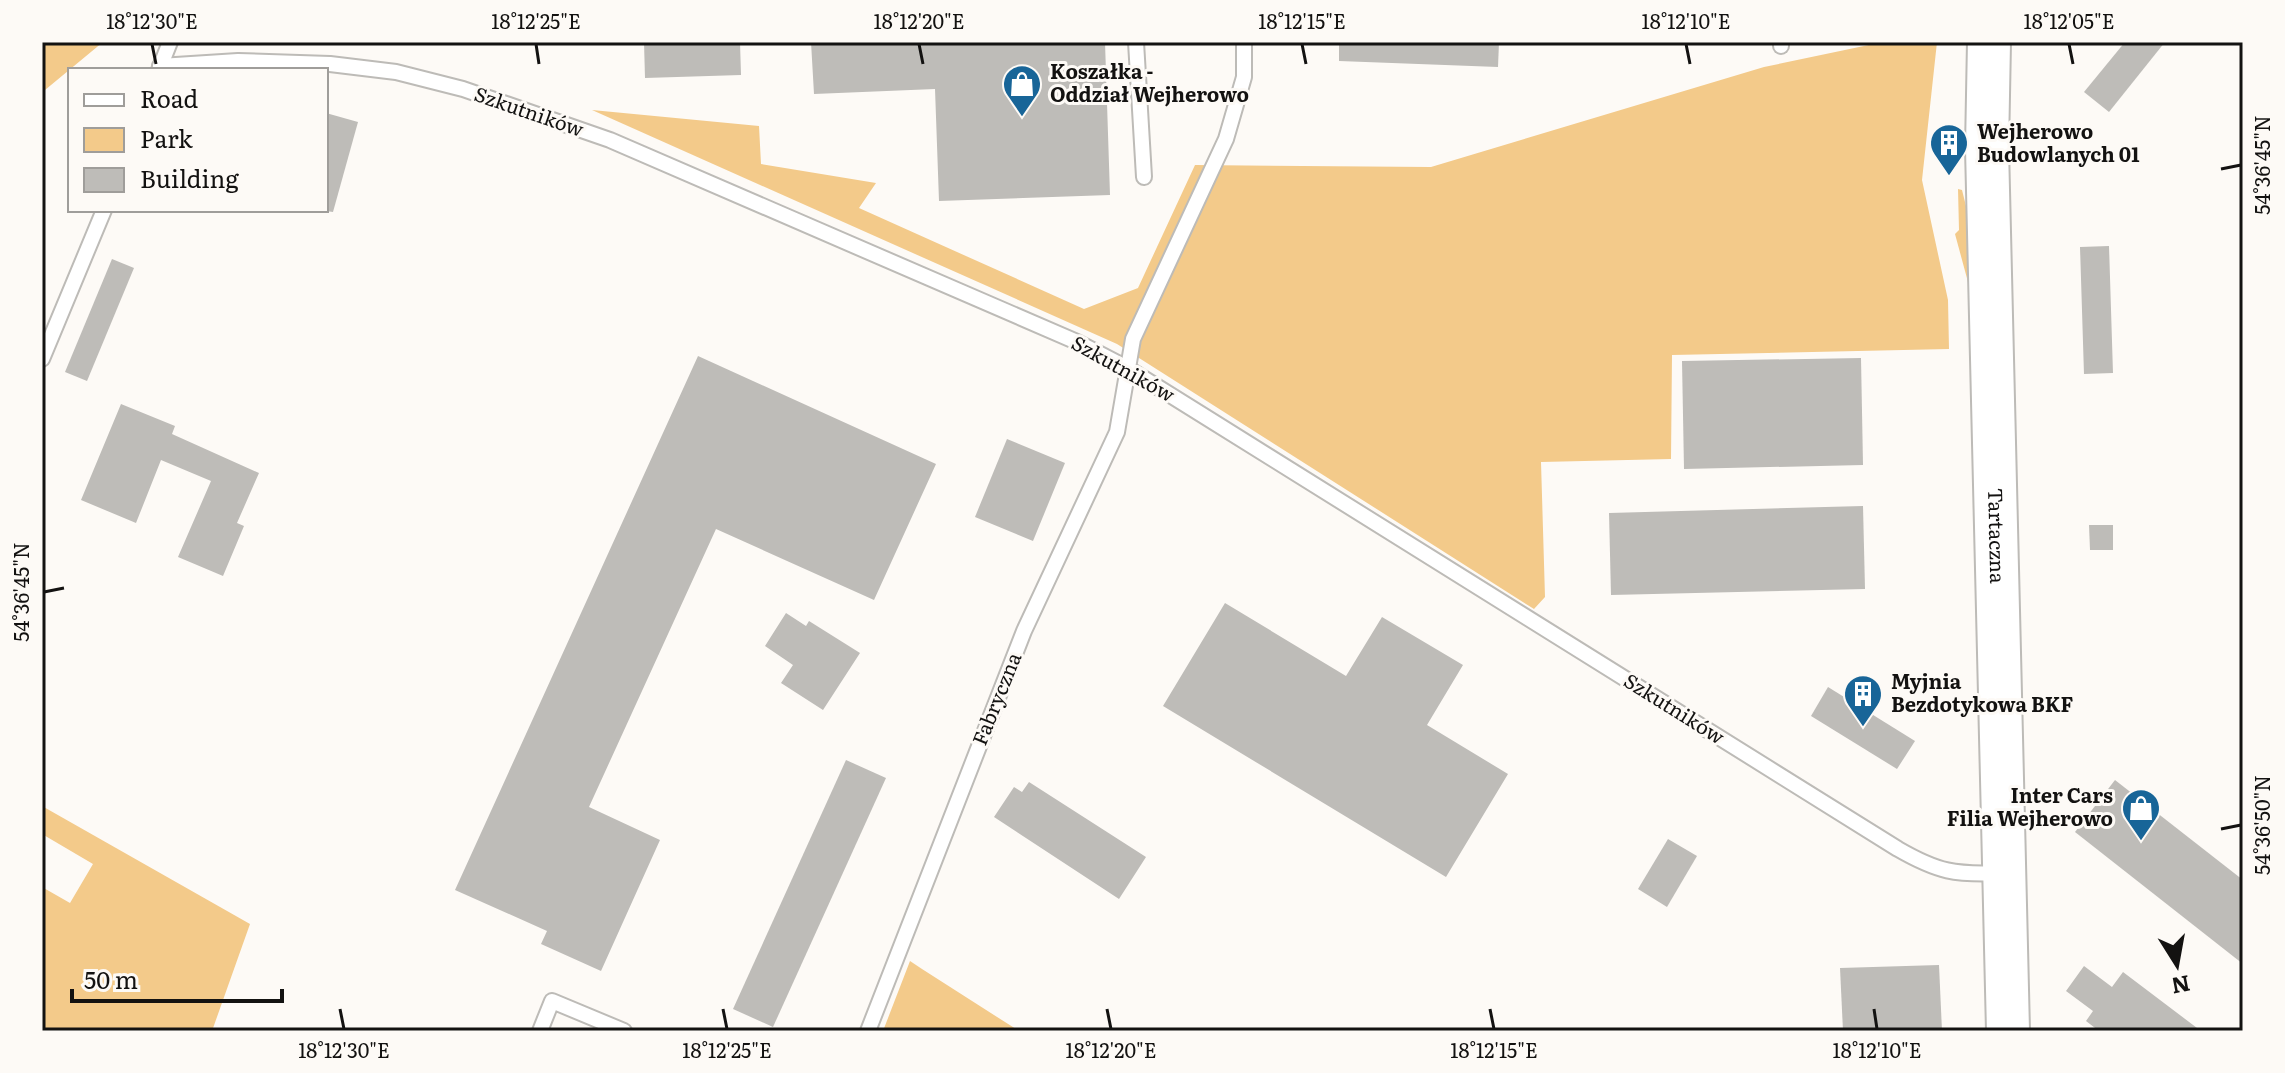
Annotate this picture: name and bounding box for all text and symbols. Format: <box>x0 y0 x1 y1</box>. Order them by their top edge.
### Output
text: 18°12'30"E <box>106 5 198 35</box>
text: 18°12'25"E <box>491 5 581 35</box>
text: 18°12'20"E <box>874 5 964 35</box>
text: 18°12'15"E <box>1258 5 1346 35</box>
text: 18°12'10"E <box>1642 5 1730 35</box>
text: 18°12'05"E <box>2024 5 2114 35</box>
place label: Koszałka - Oddział Wejherowo <box>1050 55 1249 108</box>
shop icon: Koszałka - Oddział Wejherowo <box>1001 63 1043 118</box>
legend <box>68 68 328 212</box>
street label: Szkutników <box>471 77 589 143</box>
text: Road <box>140 80 199 115</box>
place label: Wejherowo Budowlanych 01 <box>1977 115 2139 168</box>
text: 54°36'45"N <box>2246 115 2276 215</box>
text: Park <box>140 120 193 155</box>
building icon: Wejherowo Budowlanych 01 <box>1928 122 1970 177</box>
text: Building <box>140 160 239 195</box>
street label: Szkutników <box>1067 326 1182 408</box>
street label: Tartaczna <box>1982 488 2014 584</box>
text: 54°36'45"N <box>5 542 35 642</box>
street label: Fabryczna <box>963 647 1027 749</box>
street label: Szkutników <box>1619 664 1732 751</box>
place label: Myjnia Bezdotykowa BKF <box>1891 665 2073 718</box>
building icon: Myjnia Bezdotykowa BKF <box>1842 673 1884 728</box>
text: 54°36'50"N <box>2246 775 2276 875</box>
place label: Inter Cars Filia Wejherowo <box>1947 779 2113 832</box>
shop icon: Inter Cars Filia Wejherowo <box>2120 787 2162 842</box>
north arrow <box>2137 925 2217 1005</box>
scale bar <box>72 953 282 1003</box>
text: 50 m <box>84 961 138 996</box>
text: N <box>2169 968 2193 1004</box>
text: 18°12'30"E <box>298 1034 390 1064</box>
text: 18°12'25"E <box>682 1034 772 1064</box>
text: 18°12'20"E <box>1066 1034 1156 1064</box>
text: 18°12'15"E <box>1450 1034 1538 1064</box>
text: 18°12'10"E <box>1833 1034 1921 1064</box>

